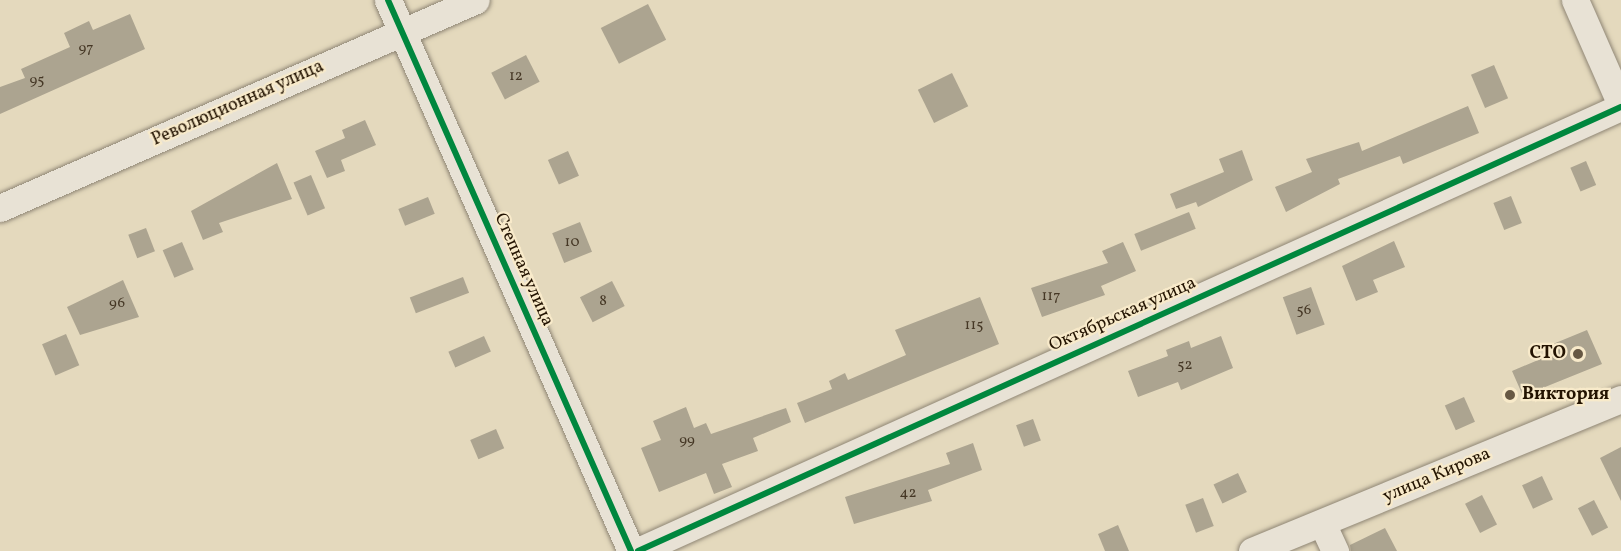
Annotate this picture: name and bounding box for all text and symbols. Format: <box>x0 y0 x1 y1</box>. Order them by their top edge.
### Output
house number: 97 <box>78 40 94 58</box>
street label: Революционная улица <box>148 56 328 152</box>
house number: 12 <box>509 68 523 86</box>
house number: 95 <box>30 72 44 90</box>
street label: Степная улица <box>488 210 558 330</box>
house number: 10 <box>565 234 579 252</box>
street label: Октябрьская улица <box>1046 273 1200 357</box>
house number: 117 <box>1042 288 1060 306</box>
house number: 8 <box>599 293 607 311</box>
house number: 96 <box>109 295 125 313</box>
house number: 56 <box>1297 302 1311 320</box>
house number: 115 <box>965 317 983 335</box>
place label: СТО <box>1530 343 1566 365</box>
marker: СТО <box>1571 347 1585 361</box>
house number: 52 <box>1177 357 1193 375</box>
place label: Виктория <box>1522 384 1609 406</box>
marker: Виктория <box>1503 388 1517 402</box>
house number: 99 <box>679 432 695 450</box>
street label: улица Кирова <box>1380 444 1494 508</box>
house number: 42 <box>899 485 917 503</box>

